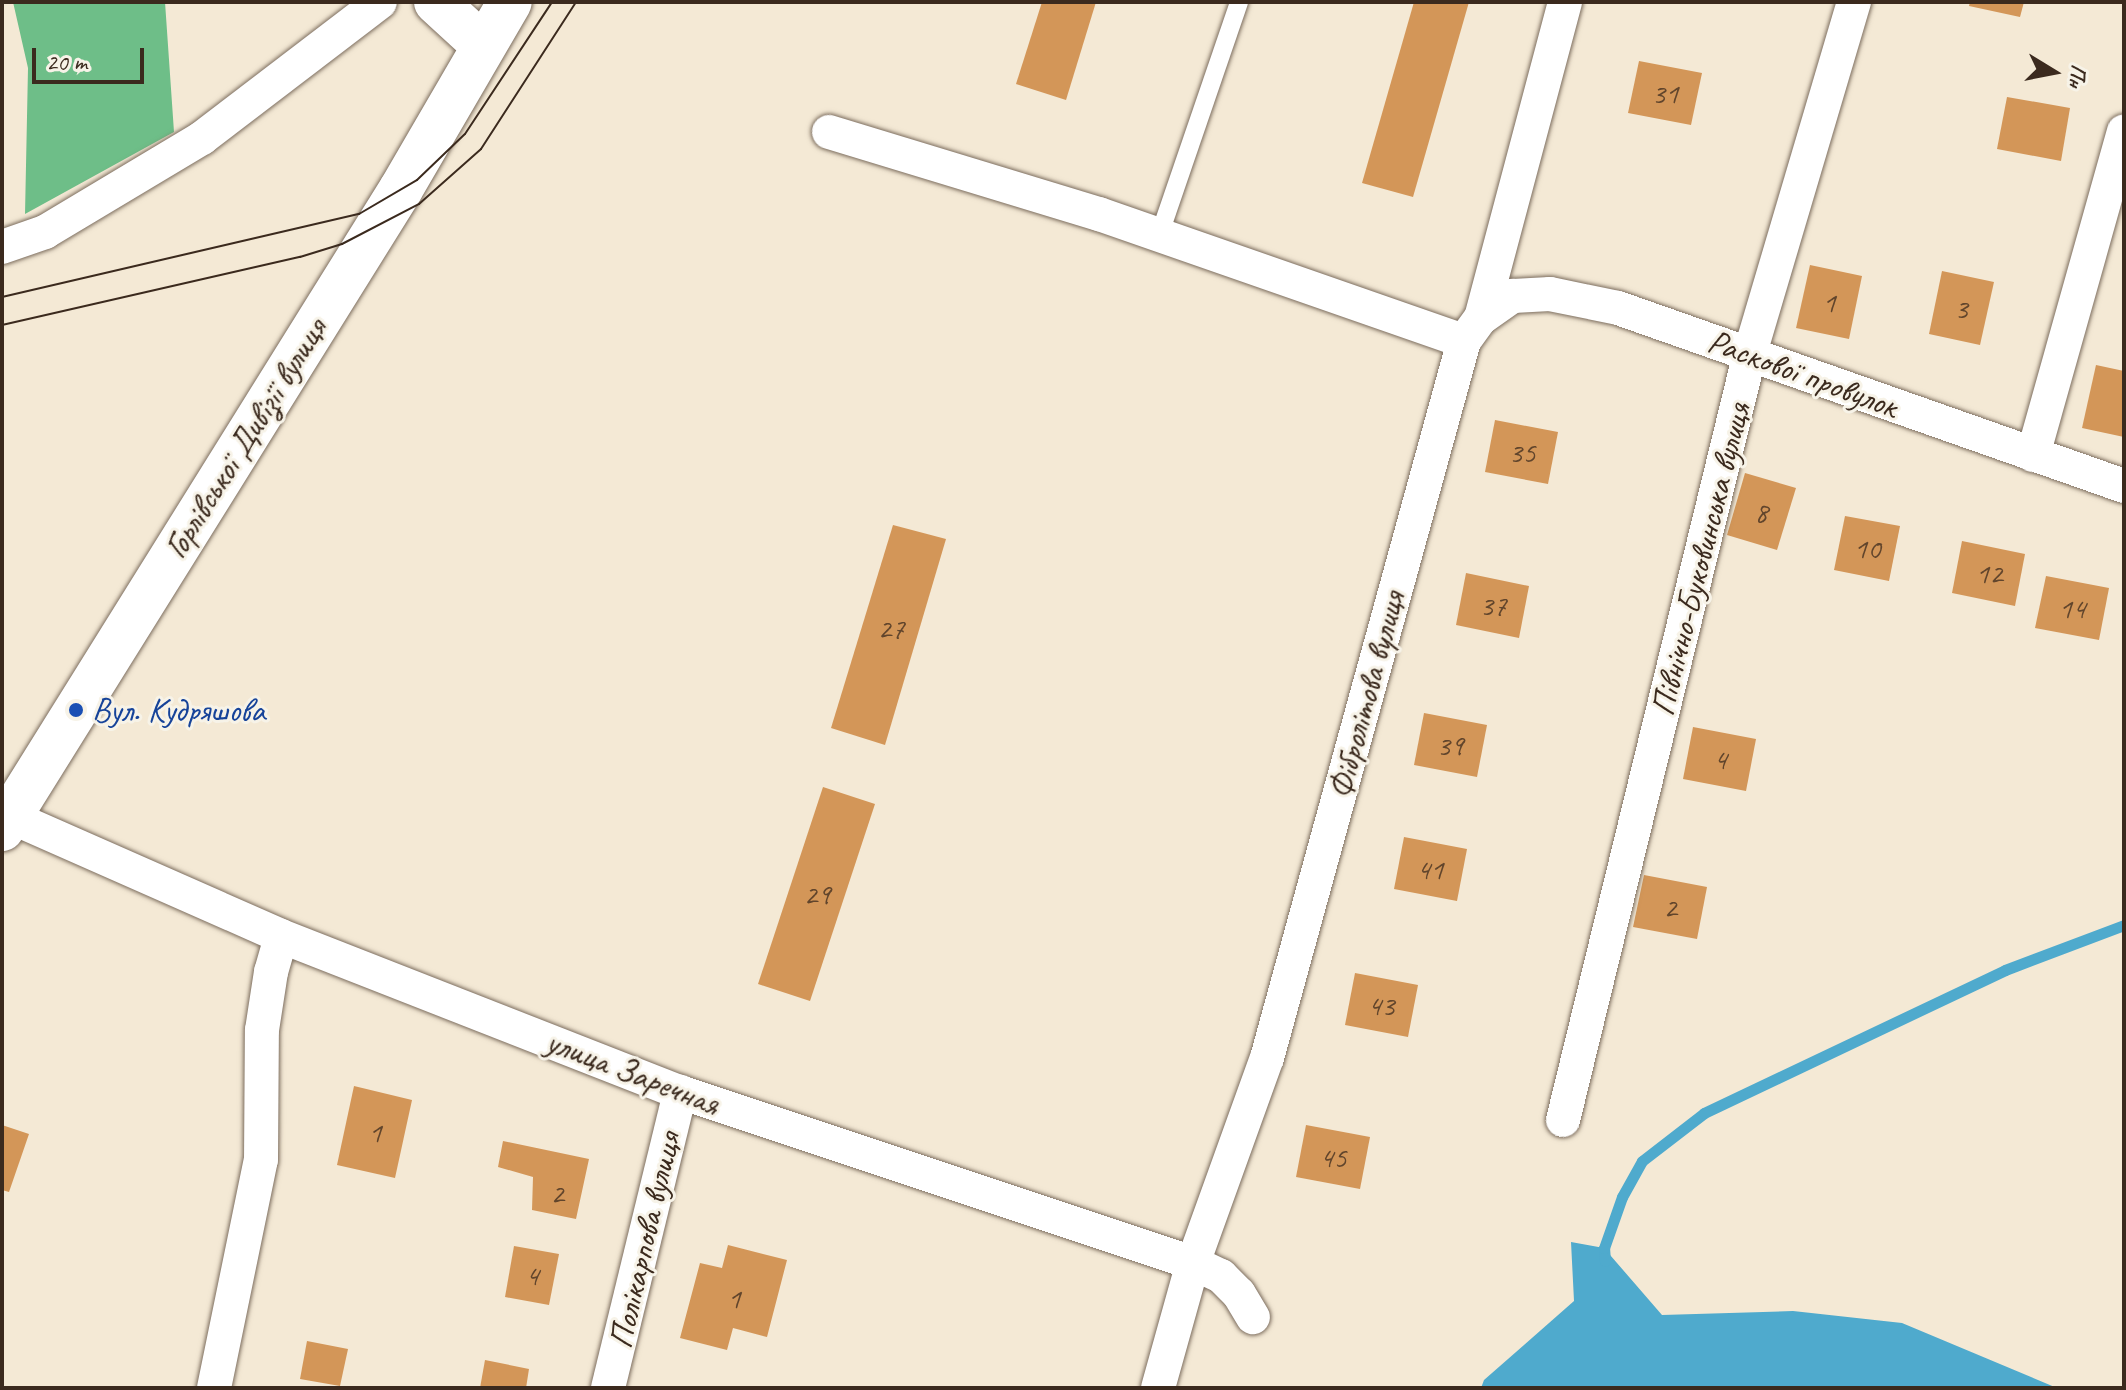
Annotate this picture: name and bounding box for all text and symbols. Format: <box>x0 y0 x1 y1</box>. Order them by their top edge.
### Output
scale bar <box>36 32 148 82</box>
north arrow <box>2014 32 2094 112</box>
text: 20 m <box>46 47 87 77</box>
text: Пн <box>2062 62 2093 90</box>
house number: 31 <box>1652 75 1678 111</box>
house number: 1 <box>1822 284 1836 320</box>
house number: 3 <box>1954 290 1968 326</box>
street label: Горлівської Дивізії вулиця <box>155 310 335 566</box>
street label: Раскової провулок <box>1703 320 1903 426</box>
street label: Північно-Буковинська вулиця <box>1641 397 1759 721</box>
house number: 35 <box>1509 434 1535 470</box>
house number: 8 <box>1754 494 1768 530</box>
house number: 10 <box>1854 530 1880 566</box>
house number: 12 <box>1976 555 2002 591</box>
street label: Фібролітова вулиця <box>1319 586 1413 804</box>
house number: 37 <box>1480 587 1506 623</box>
house number: 14 <box>2059 590 2085 626</box>
house number: 27 <box>878 610 904 646</box>
place label: Вул. Кудряшова <box>92 690 265 730</box>
marker: Вул. Кудряшова <box>67 701 85 719</box>
house number: 39 <box>1437 727 1463 763</box>
house number: 4 <box>1713 741 1727 777</box>
house number: 41 <box>1417 851 1443 887</box>
house number: 29 <box>804 876 830 912</box>
house number: 2 <box>1663 889 1677 925</box>
house number: 43 <box>1368 987 1394 1023</box>
street label: улица Заречная <box>540 1020 726 1124</box>
house number: 1 <box>368 1114 382 1150</box>
street label: Полікарпова вулиця <box>599 1128 689 1352</box>
house number: 45 <box>1320 1139 1346 1175</box>
house number: 2 <box>550 1175 564 1211</box>
house number: 4 <box>525 1257 539 1293</box>
house number: 1 <box>727 1280 741 1316</box>

